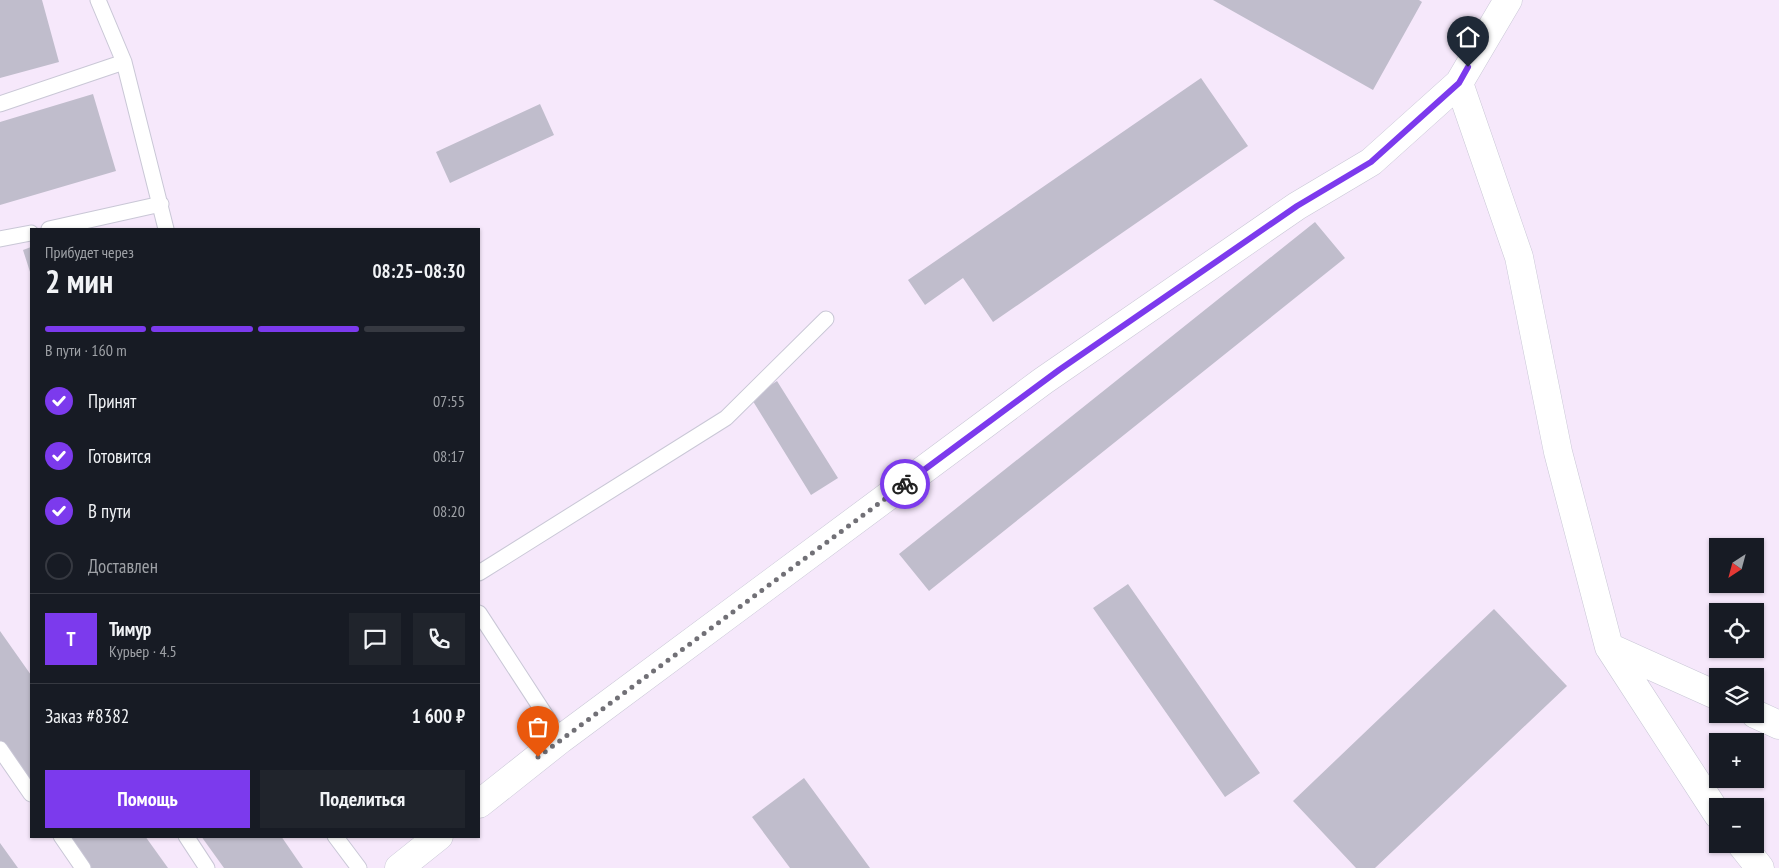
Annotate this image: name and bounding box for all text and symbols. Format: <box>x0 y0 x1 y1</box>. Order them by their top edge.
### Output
pin <box>1447 16 1489 67</box>
icon: home <box>1454 23 1482 51</box>
text: Прибудет через <box>45 242 134 262</box>
text: 08:25–08:30 <box>372 259 465 283</box>
text: 2 мин <box>45 260 113 302</box>
text: В пути · 160 m <box>45 340 127 360</box>
icon: check <box>45 387 73 415</box>
text: Принят <box>88 389 136 413</box>
text: 07:55 <box>433 391 465 411</box>
icon: check <box>45 442 73 470</box>
text: Готовится <box>88 444 151 468</box>
text: 08:17 <box>433 446 465 466</box>
courier <box>880 459 930 509</box>
icon: bike <box>891 470 919 498</box>
icon: check <box>45 497 73 525</box>
text: В пути <box>88 499 131 523</box>
text: 08:20 <box>433 501 465 521</box>
north arrow <box>1709 538 1764 592</box>
map controls <box>1709 538 1764 853</box>
text: Доставлен <box>88 554 158 578</box>
button: locate <box>1709 603 1764 658</box>
button: chat <box>349 613 401 665</box>
button: phone <box>413 613 465 665</box>
text: Тимур <box>109 617 151 641</box>
text: Т <box>66 627 76 651</box>
text: Курьер · 4.5 <box>109 641 177 661</box>
button: layers <box>1709 668 1764 723</box>
text: Заказ #8382 <box>45 704 129 728</box>
text: 1 600 ₽ <box>412 704 465 728</box>
pin <box>517 706 559 757</box>
icon: bag <box>524 713 552 741</box>
button: + <box>1709 733 1764 788</box>
button: Помощь <box>45 770 250 828</box>
button: Поделиться <box>260 770 465 828</box>
button: − <box>1709 798 1764 853</box>

